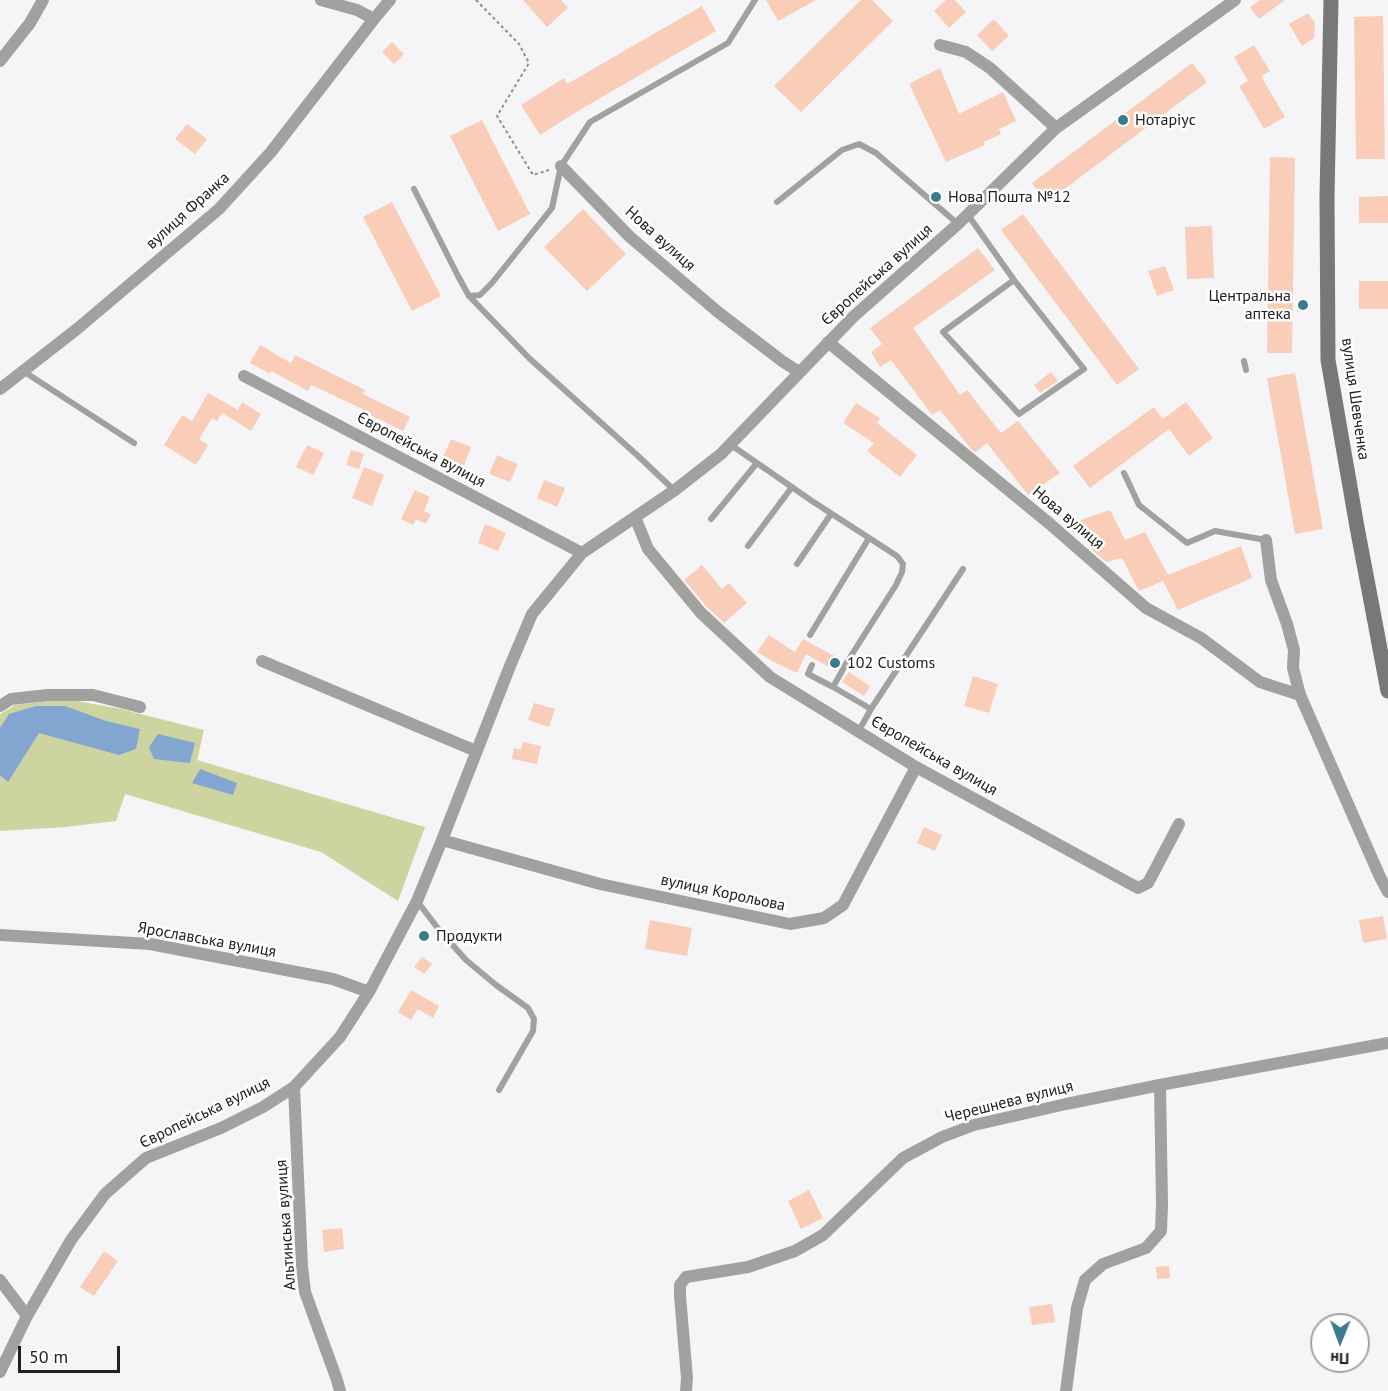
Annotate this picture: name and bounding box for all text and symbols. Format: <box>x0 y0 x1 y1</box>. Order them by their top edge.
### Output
place label: Нотаріус <box>1135 110 1196 130</box>
marker: Нотаріус <box>1116 113 1130 127</box>
street label: вулиця Франка <box>142 168 234 254</box>
place label: Нова Пошта №12 <box>948 187 1071 207</box>
marker: Нова Пошта №12 <box>929 190 943 204</box>
street label: Нова вулиця <box>621 202 699 276</box>
street label: Європейська вулиця <box>818 220 936 330</box>
place label: Центральна аптека <box>1209 286 1291 324</box>
marker: Центральна аптека <box>1296 298 1310 312</box>
street label: вулиця Шевченка <box>1337 337 1373 461</box>
street label: Європейська вулиця <box>353 408 489 492</box>
street label: Нова вулиця <box>1028 482 1108 554</box>
place label: 102 Customs <box>847 653 935 673</box>
marker: 102 Customs <box>828 656 842 670</box>
street label: Європейська вулиця <box>867 712 1001 800</box>
street label: вулиця Корольова <box>659 870 787 916</box>
street label: Ярославська вулиця <box>136 918 278 962</box>
place label: Продукти <box>436 926 503 946</box>
marker: Продукти <box>417 929 431 943</box>
street label: Європейська вулиця <box>137 1073 273 1153</box>
street label: Черешнева вулиця <box>943 1077 1075 1127</box>
street label: Альтинська вулиця <box>272 1159 300 1291</box>
north arrow <box>1310 1313 1370 1373</box>
scale bar <box>21 1334 123 1372</box>
text: 50 m <box>29 1345 68 1368</box>
text: Пн <box>1330 1349 1349 1369</box>

